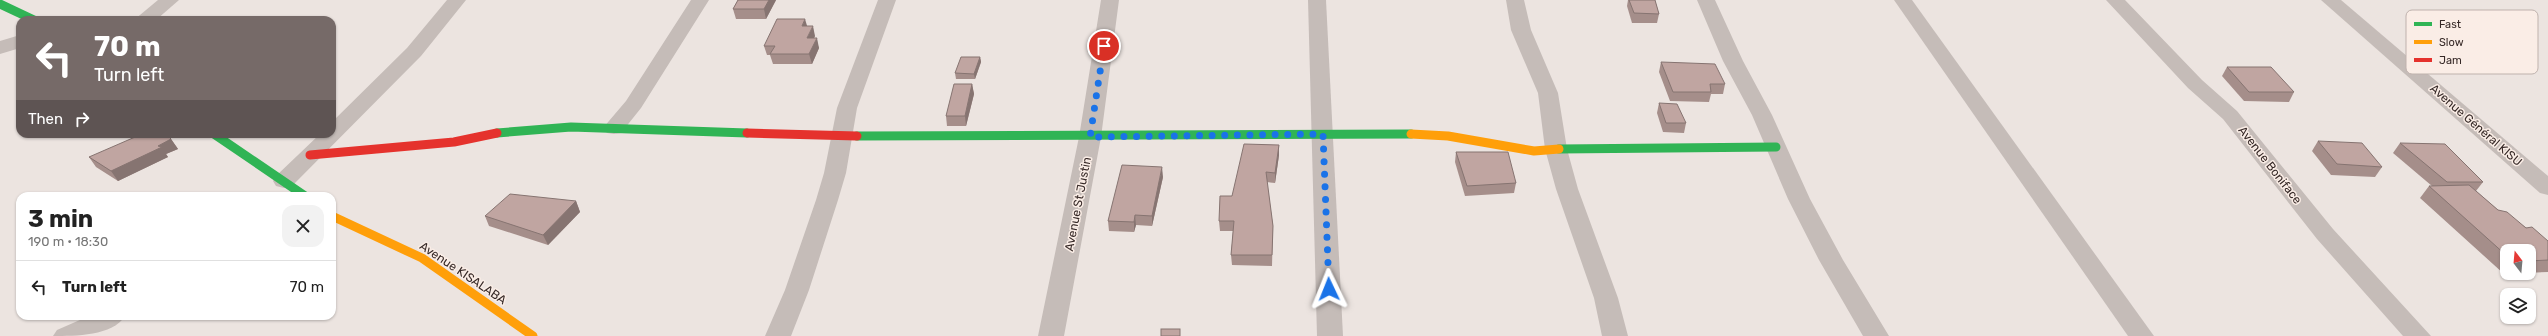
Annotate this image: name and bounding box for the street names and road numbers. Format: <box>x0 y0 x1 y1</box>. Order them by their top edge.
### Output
street label: Avenue Général KISU <box>2427 81 2525 169</box>
street label: Avenue Boniface <box>2235 123 2305 207</box>
street label: Avenue St Justin <box>1062 156 1094 252</box>
street label: Avenue KISALABA <box>417 239 509 307</box>

